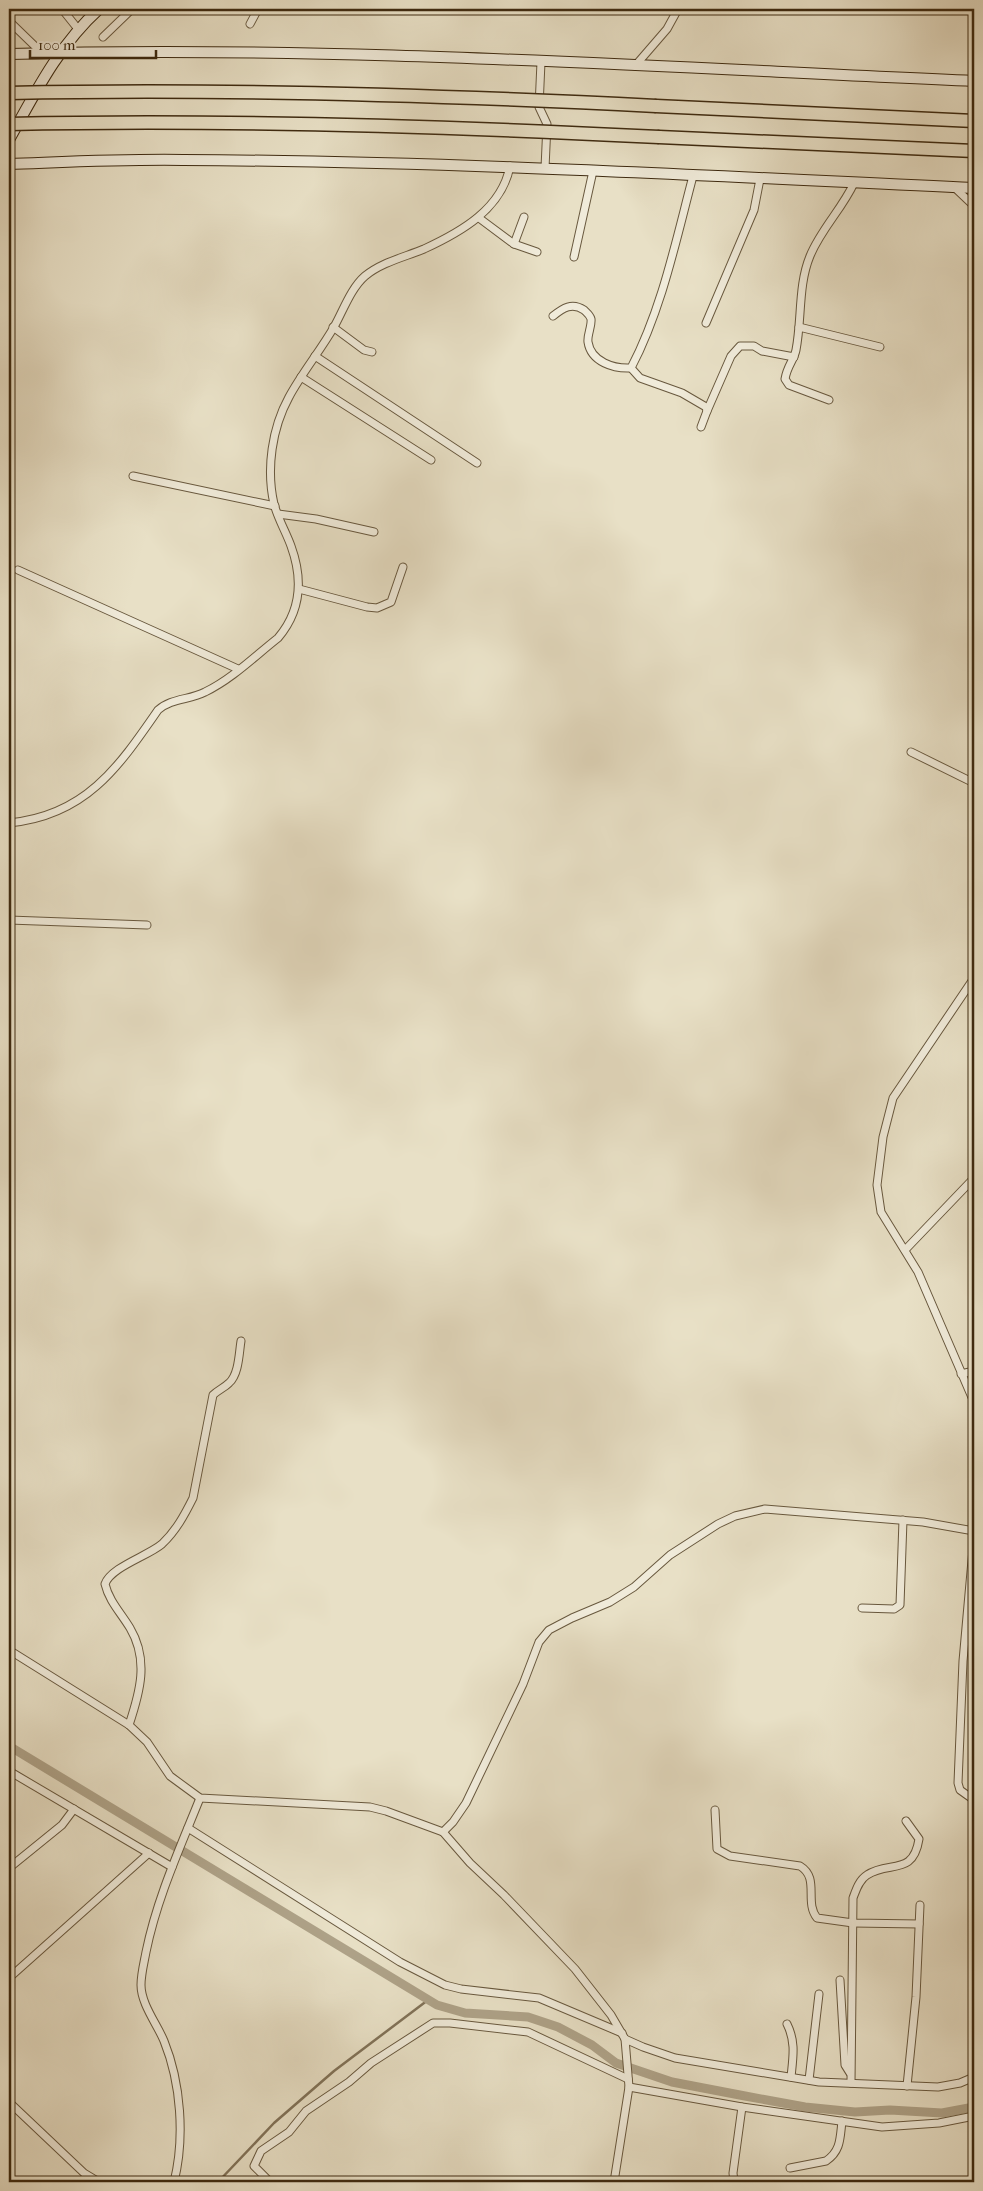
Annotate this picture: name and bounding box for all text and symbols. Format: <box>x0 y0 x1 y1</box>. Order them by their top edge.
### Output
scale bar <box>30 28 156 60</box>
text: 100 m <box>38 36 76 54</box>

